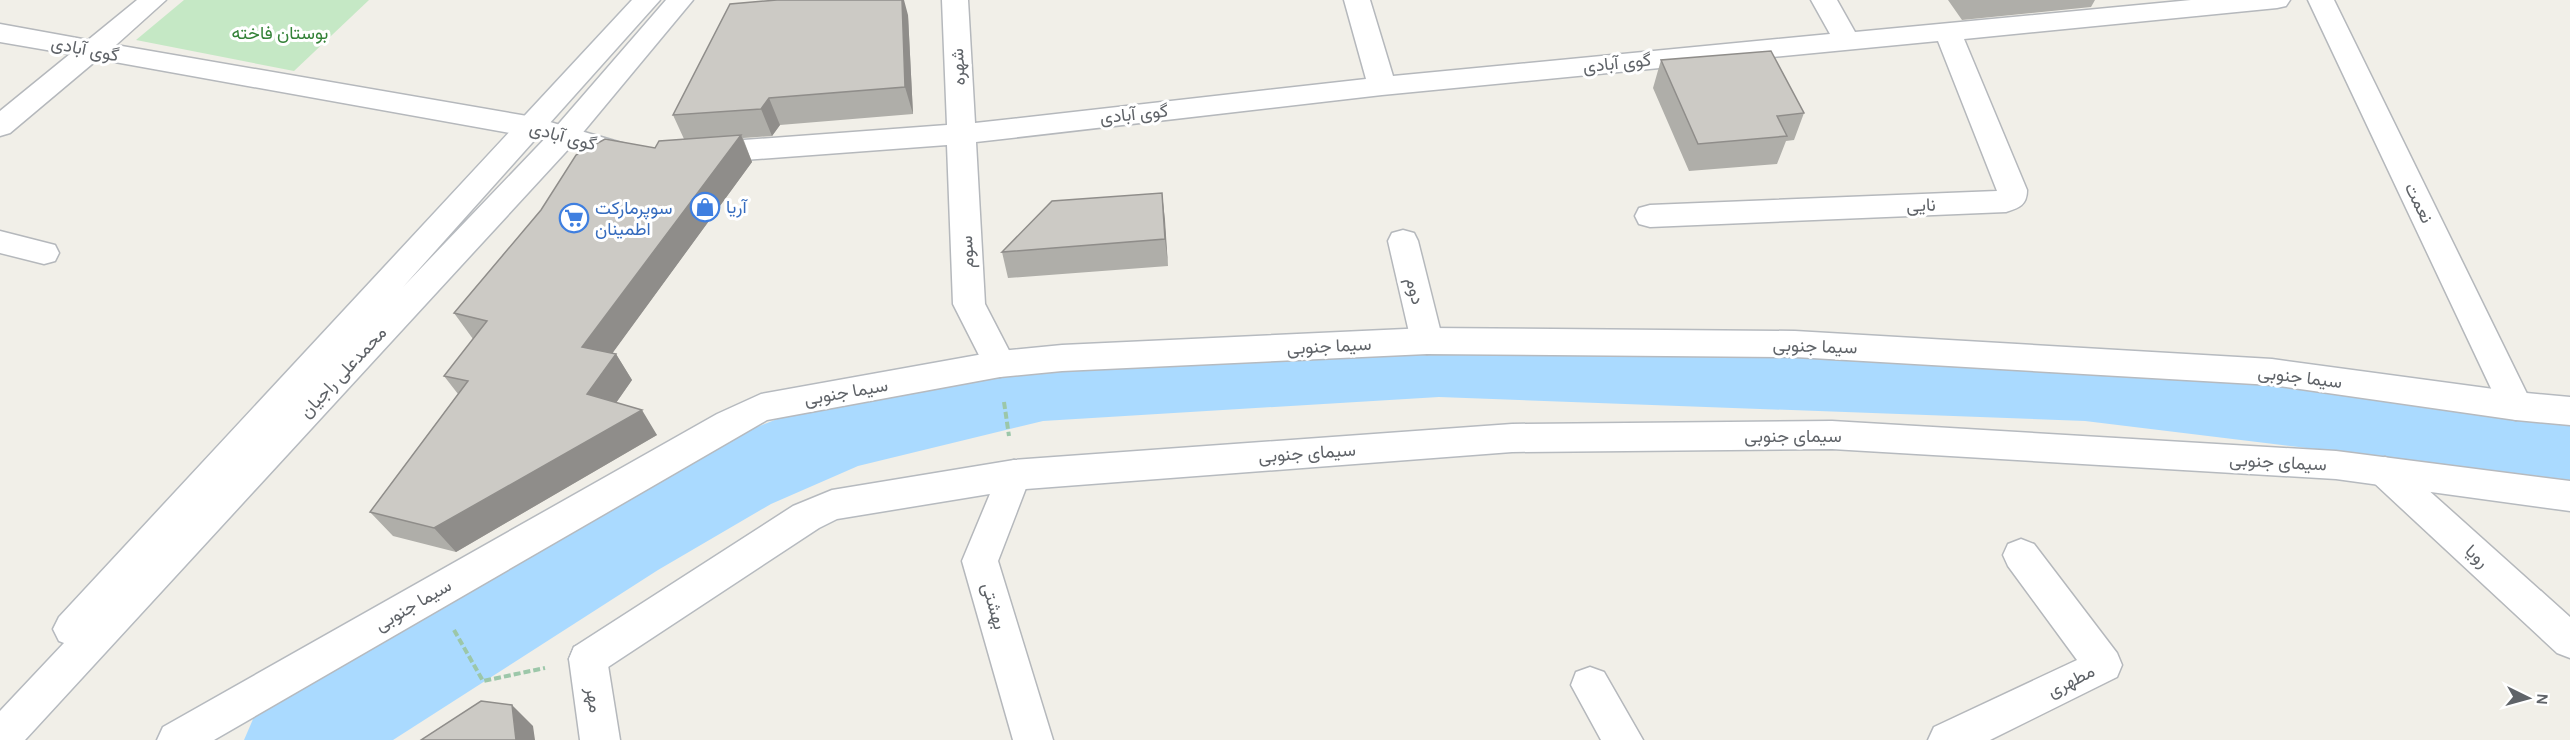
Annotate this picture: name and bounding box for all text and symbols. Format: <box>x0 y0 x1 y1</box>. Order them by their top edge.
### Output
park label: بوستان فاخته <box>232 22 328 44</box>
street label: گوی آبادی <box>49 32 121 66</box>
street label: شهره <box>946 48 970 86</box>
street label: گوی آبادی <box>1582 48 1652 78</box>
street label: گوی آبادی <box>1099 99 1169 129</box>
street label: گوی آبادی <box>527 117 599 155</box>
street label: نعمت <box>2400 179 2438 227</box>
shop icon: آریا <box>689 191 721 223</box>
street label: نایی <box>1906 193 1936 217</box>
place label: آریا <box>726 196 748 218</box>
place label: سوپرمارکت اطمینان <box>595 197 672 240</box>
supermarket icon: سوپرمارکت اطمینان <box>558 202 590 234</box>
street label: سوم <box>955 235 980 269</box>
street label: دوم <box>1400 275 1429 307</box>
street label: محمدعلی راجیان <box>295 322 391 422</box>
street label: سیما جنوبی <box>1286 333 1372 359</box>
street label: سیما جنوبی <box>1772 334 1858 358</box>
street label: سیما جنوبی <box>2257 361 2343 393</box>
street label: سیما جنوبی <box>802 374 890 410</box>
street label: سیمای جنوبی <box>1744 425 1842 447</box>
street label: سیمای جنوبی <box>1258 439 1356 467</box>
street label: سیمای جنوبی <box>2229 448 2327 476</box>
street label: رویا <box>2461 540 2493 572</box>
street label: سیما جنوبی <box>371 574 455 636</box>
street label: بهشتی <box>977 580 1011 632</box>
street label: مطهری <box>2044 660 2098 702</box>
north arrow <box>2498 668 2558 728</box>
street label: مهر <box>581 685 607 714</box>
text: N <box>2532 693 2552 706</box>

